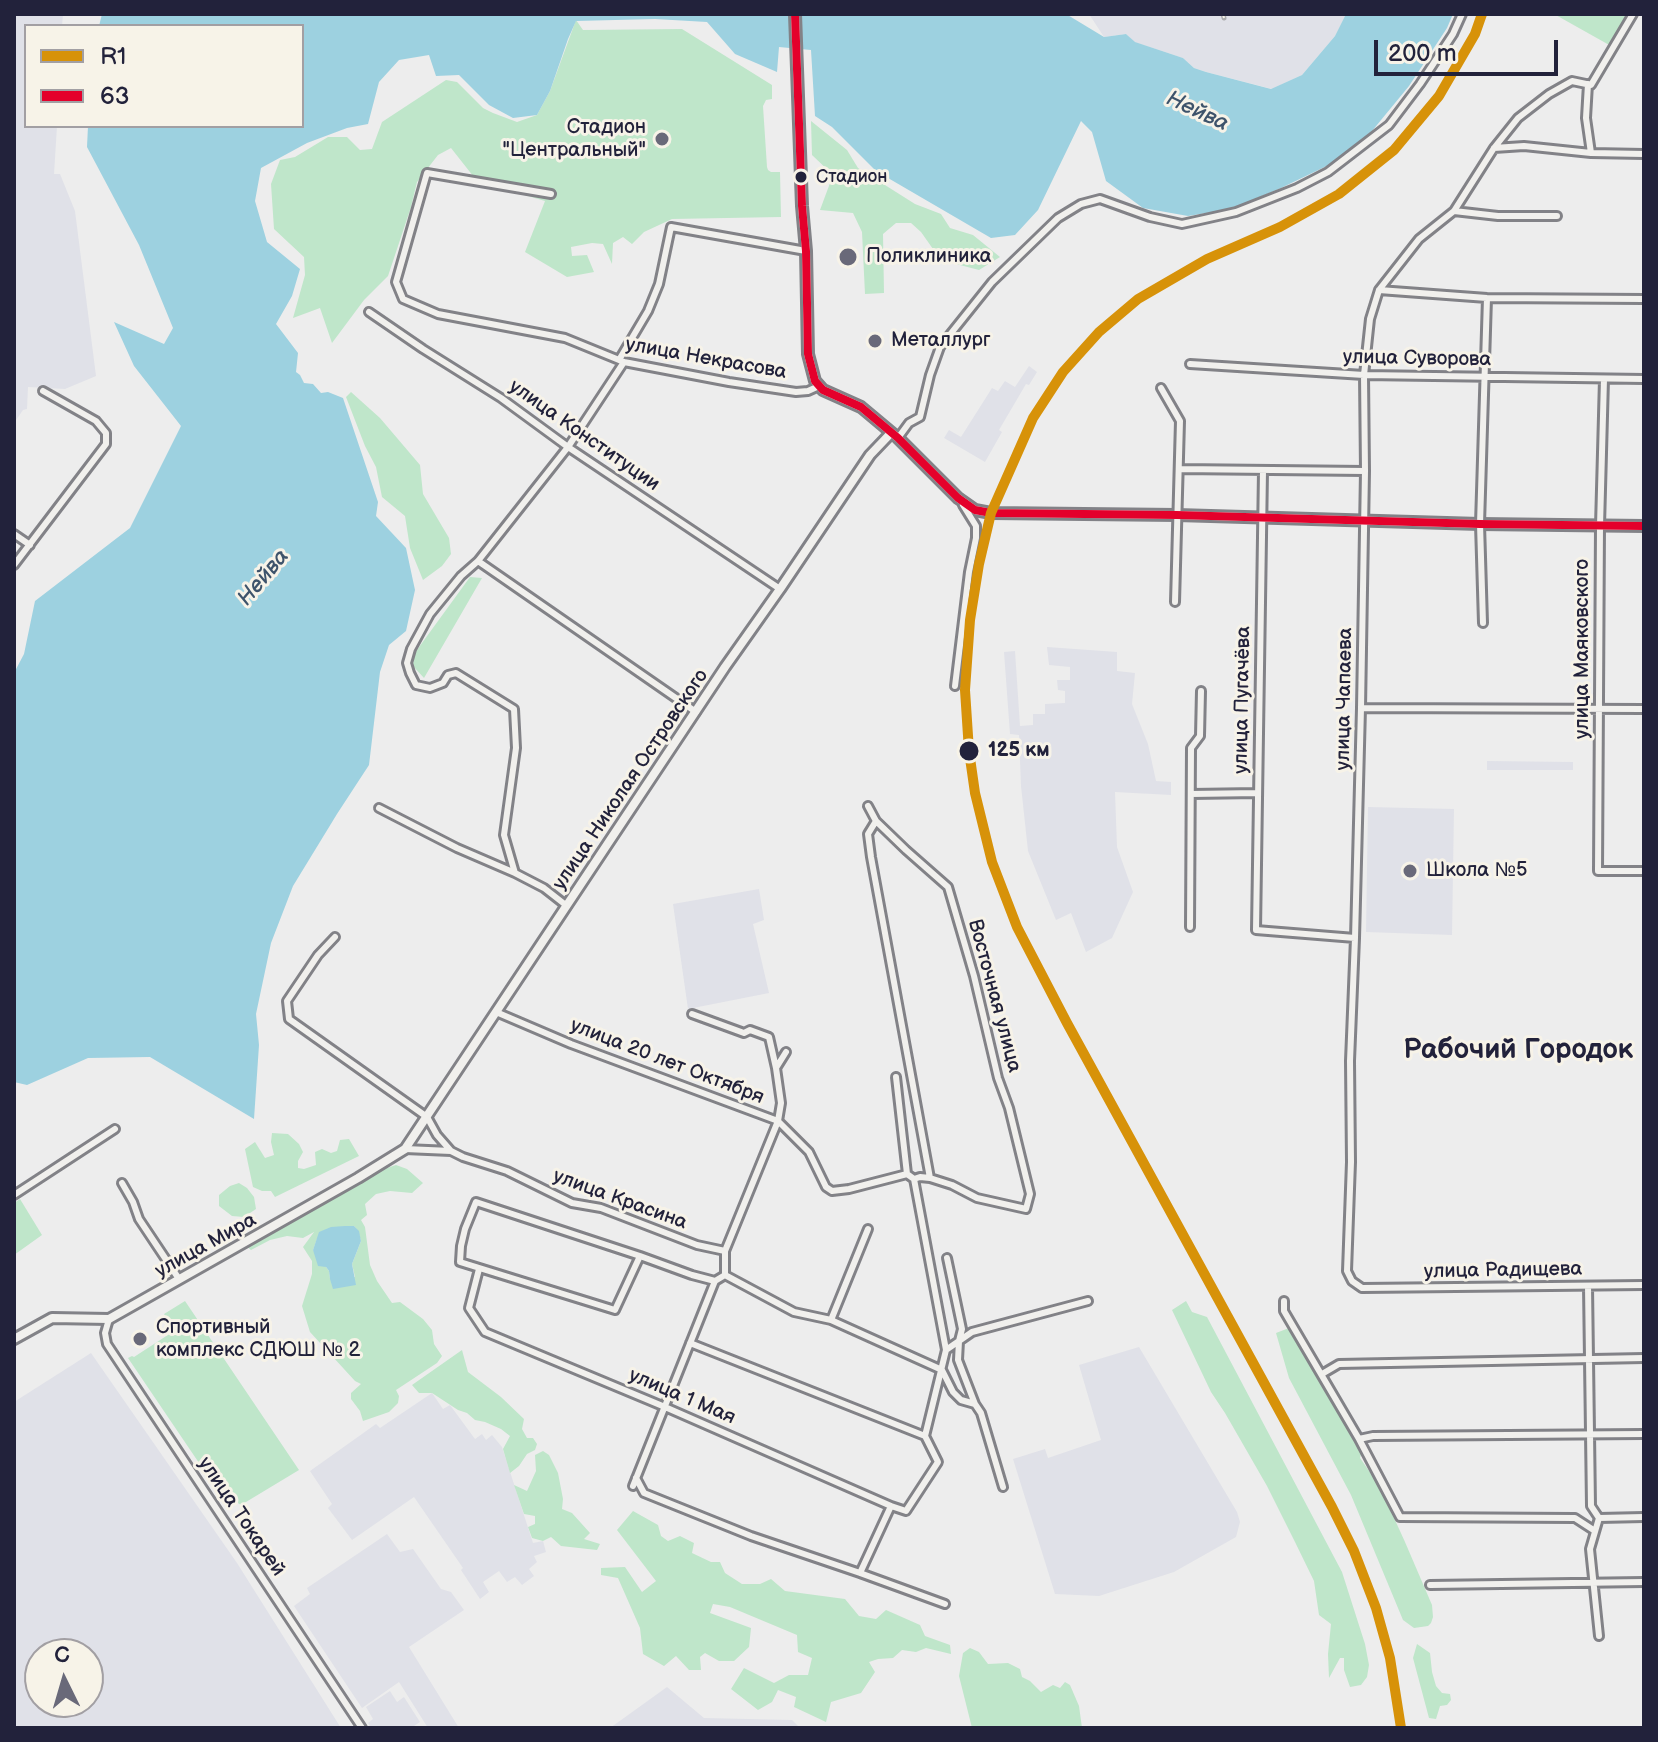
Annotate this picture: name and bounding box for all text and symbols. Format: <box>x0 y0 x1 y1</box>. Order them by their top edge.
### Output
legend <box>24 24 304 128</box>
scale bar <box>1378 24 1562 74</box>
text: 200 m <box>1388 39 1457 68</box>
text: R1 <box>100 42 126 71</box>
text: 63 <box>100 82 129 111</box>
water label: Нейва <box>1162 86 1232 138</box>
place label: Стадион "Центральный" <box>503 116 646 163</box>
marker: Стадион "Центральный" <box>653 130 671 148</box>
place label: Стадион <box>816 166 887 188</box>
marker: Стадион <box>793 169 809 185</box>
place label: Поликлиника <box>866 245 991 269</box>
marker: Поликлиника <box>837 246 859 268</box>
place label: Металлург <box>891 329 991 353</box>
marker: Металлург <box>866 332 884 350</box>
street label: улица Некрасова <box>624 333 788 385</box>
street label: улица Суворова <box>1343 346 1491 372</box>
street label: улица Конституции <box>504 375 664 497</box>
water label: Нейва <box>233 544 295 612</box>
street label: улица Маяковского <box>1571 559 1595 739</box>
street label: улица Пугачёва <box>1230 626 1256 774</box>
street label: улица Чапаева <box>1332 627 1358 771</box>
street label: улица Николая Островского <box>548 665 714 895</box>
marker: 125 км <box>957 739 981 763</box>
place label: 125 км <box>988 739 1050 763</box>
place label: Школа №5 <box>1426 859 1527 883</box>
marker: Школа №5 <box>1401 862 1419 880</box>
street label: Восточная улица <box>962 917 1026 1075</box>
street label: улица 20 лет Октября <box>567 1014 767 1110</box>
district label: Рабочий Городок <box>1403 1034 1633 1068</box>
street label: улица Красина <box>550 1165 690 1235</box>
street label: улица Мира <box>151 1208 261 1284</box>
street label: улица Радищева <box>1424 1258 1582 1284</box>
place label: Спортивный комплекс СДЮШ № 2 <box>156 1316 360 1363</box>
marker: Спортивный комплекс СДЮШ № 2 <box>131 1330 149 1348</box>
street label: улица 1 Мая <box>625 1364 739 1430</box>
street label: улица Токарей <box>192 1453 290 1581</box>
north arrow <box>24 1638 104 1718</box>
text: С <box>53 1641 71 1670</box>

